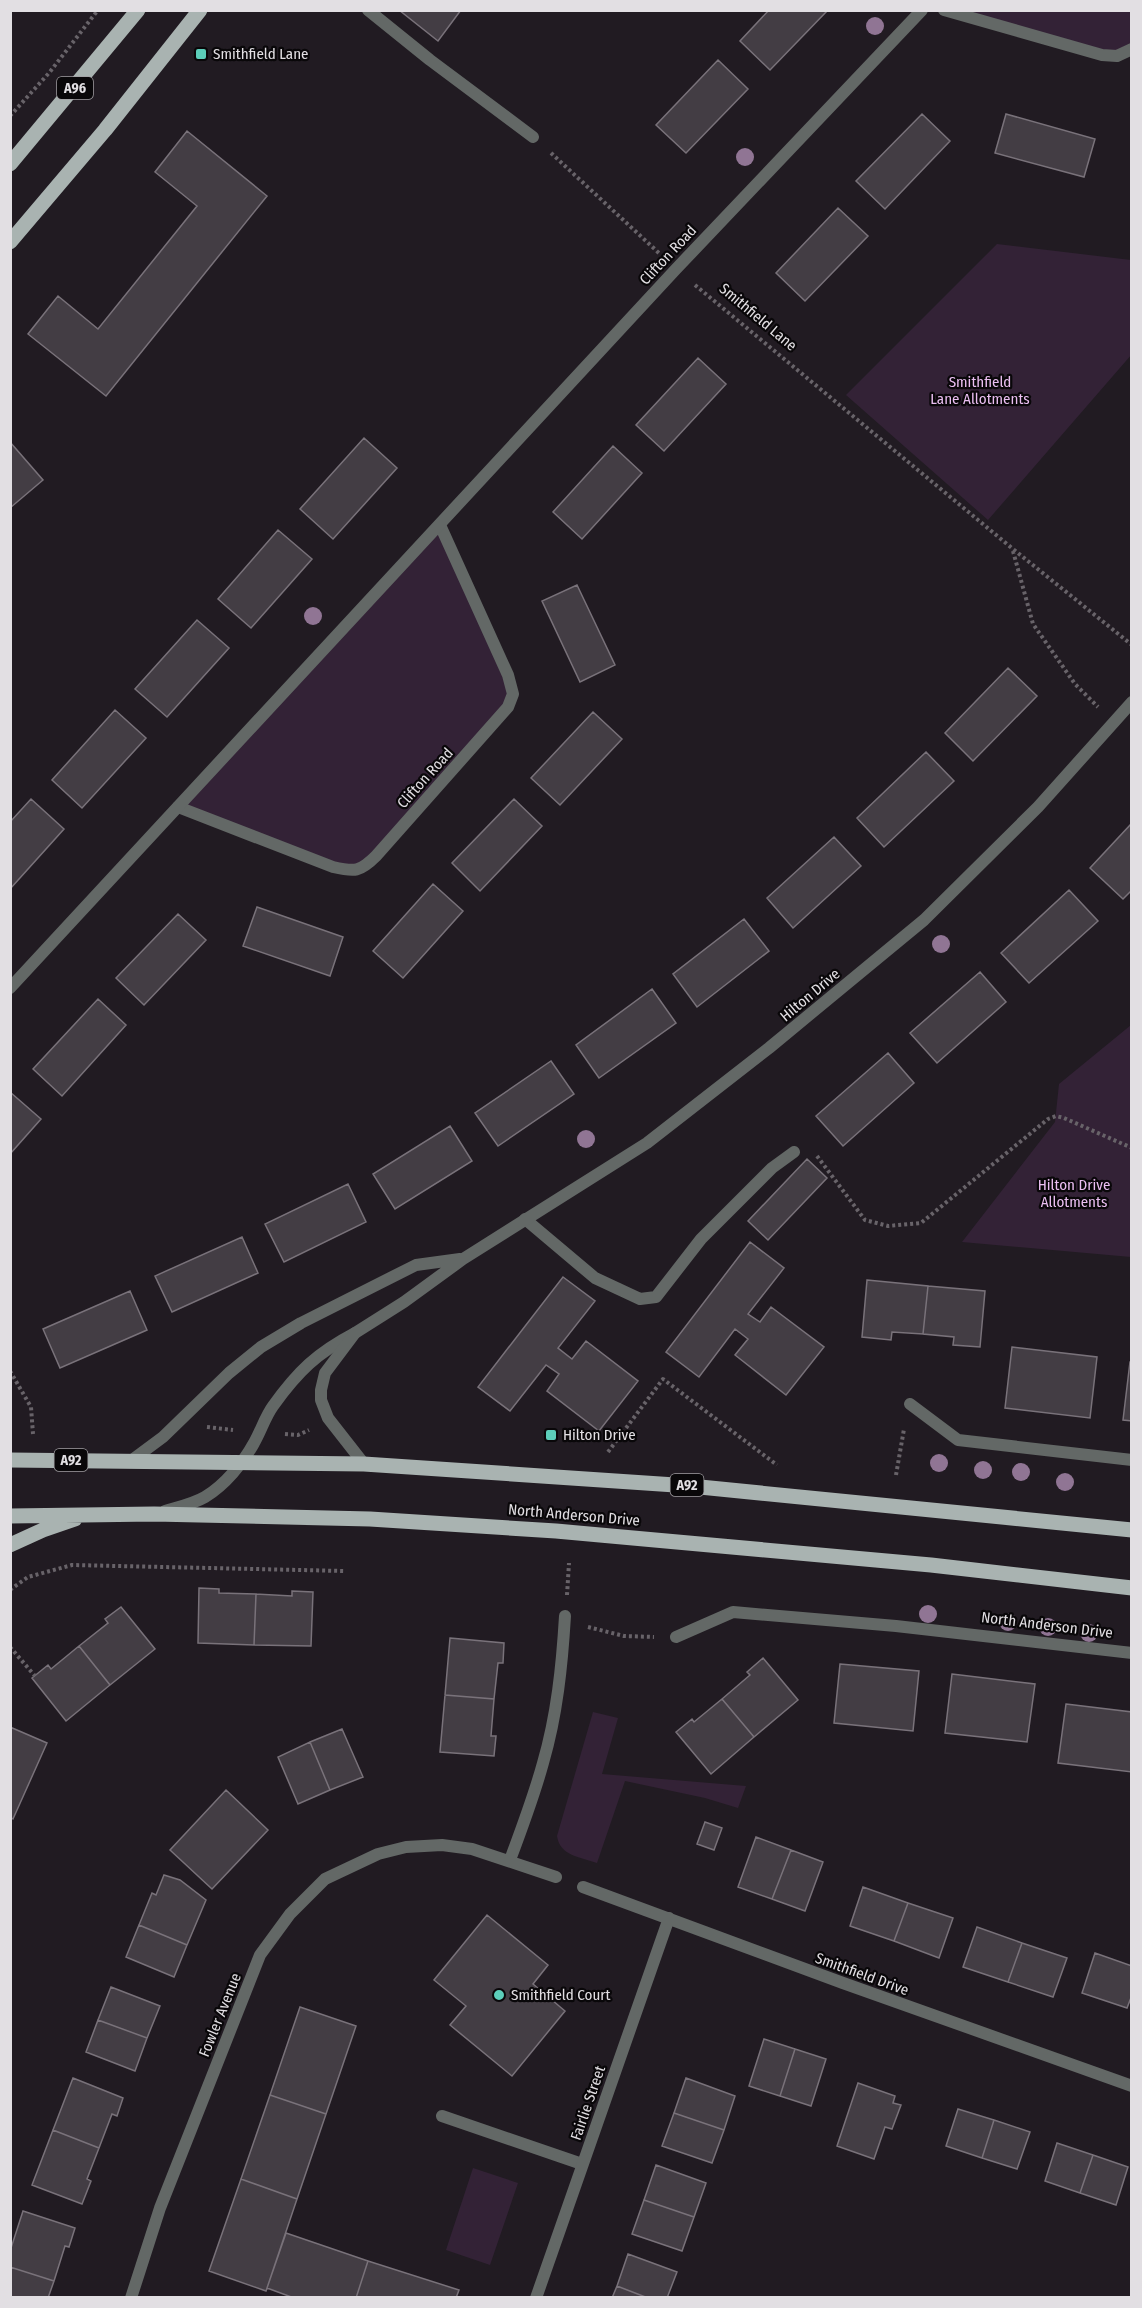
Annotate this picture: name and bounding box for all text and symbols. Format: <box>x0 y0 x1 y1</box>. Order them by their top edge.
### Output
place label: Smithfield Lane <box>213 45 308 63</box>
marker: Smithfield Lane <box>194 47 208 61</box>
road number: A96 <box>57 77 93 99</box>
street label: Clifton Road <box>636 221 700 289</box>
street label: Smithfield Lane <box>716 279 800 355</box>
park label: Smithfield Lane Allotments <box>930 373 1030 408</box>
street label: Clifton Road <box>393 744 457 812</box>
street label: Hilton Drive <box>776 965 844 1025</box>
park label: Hilton Drive Allotments <box>1038 1176 1110 1211</box>
place label: Hilton Drive <box>563 1426 636 1444</box>
marker: Hilton Drive <box>544 1428 558 1442</box>
road number: A92 <box>54 1449 88 1471</box>
road number: A92 <box>670 1474 704 1496</box>
street label: North Anderson Drive <box>507 1500 641 1530</box>
street label: North Anderson Drive <box>980 1608 1114 1642</box>
street label: Smithfield Drive <box>813 1949 911 1999</box>
street label: Fowler Avenue <box>195 1970 245 2060</box>
place label: Smithfield Court <box>511 1986 611 2004</box>
marker: Smithfield Court <box>492 1988 506 2002</box>
street label: Fairlie Street <box>567 2063 609 2143</box>

